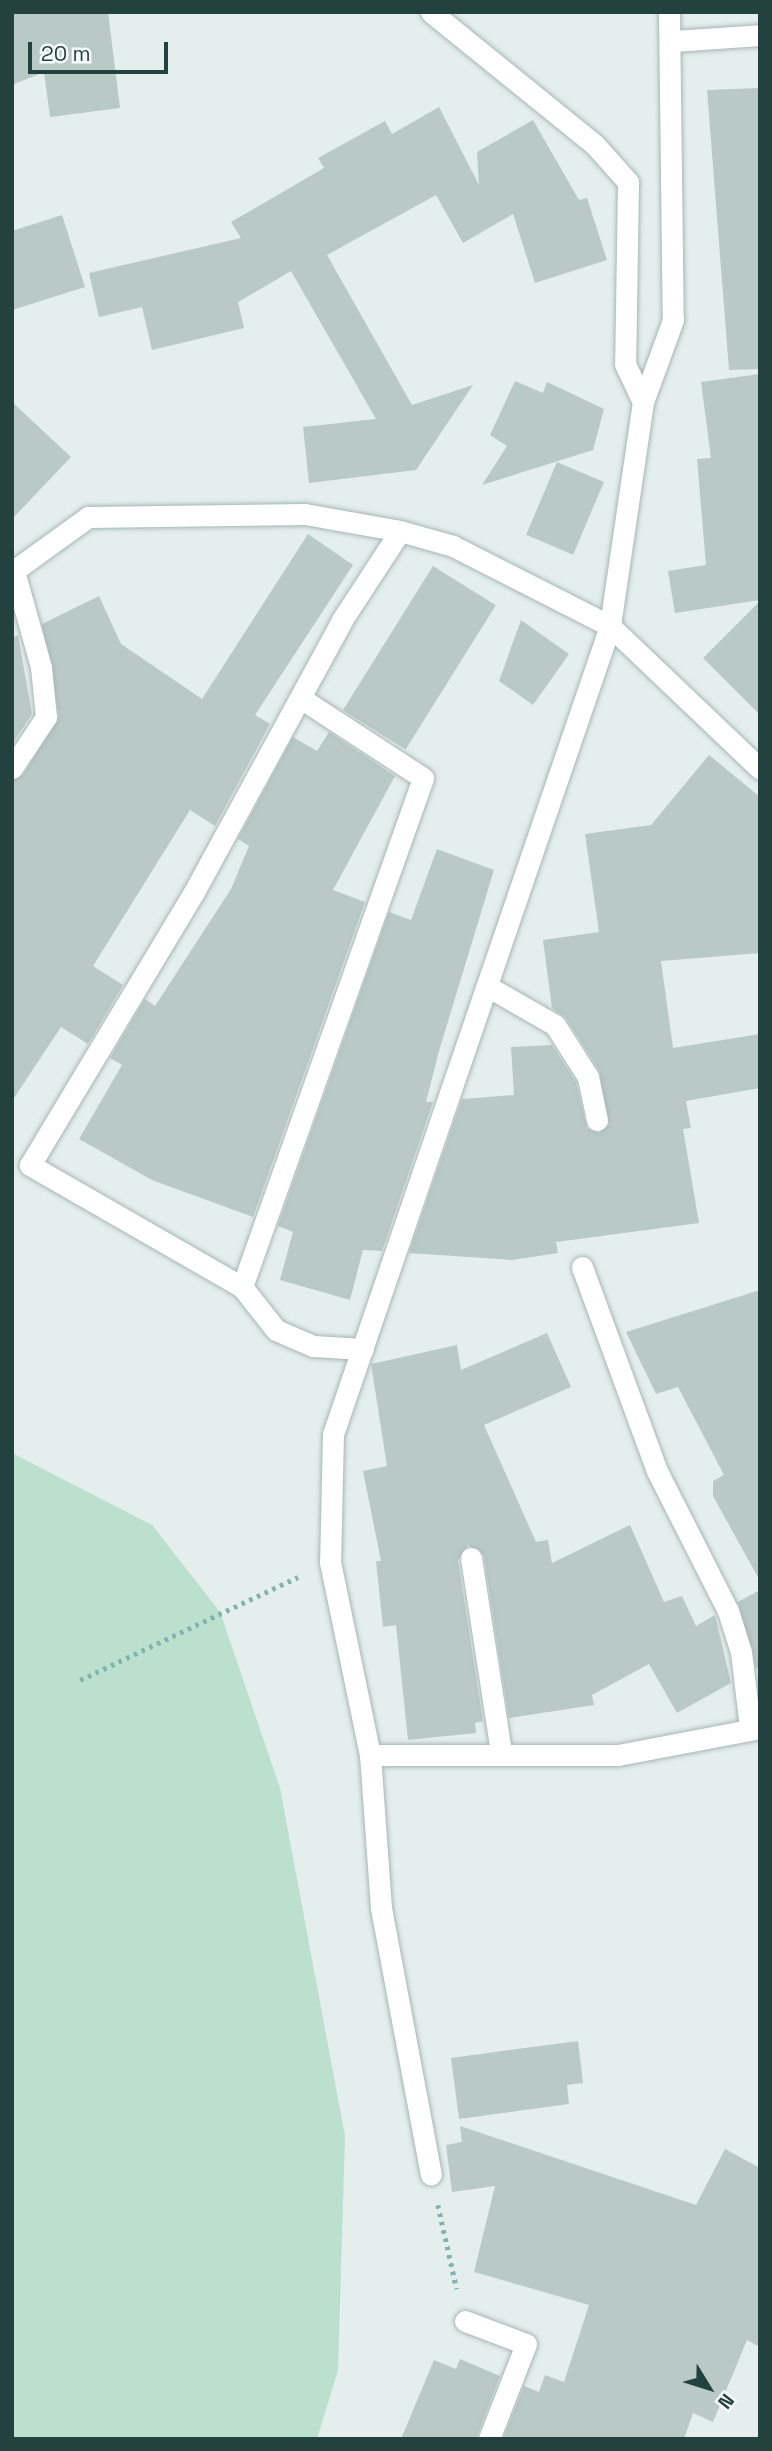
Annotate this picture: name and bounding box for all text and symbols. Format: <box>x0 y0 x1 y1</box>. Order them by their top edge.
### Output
scale bar <box>32 28 172 72</box>
text: 20 m <box>41 40 91 67</box>
north arrow <box>674 2353 744 2423</box>
text: N <box>712 2389 740 2414</box>

